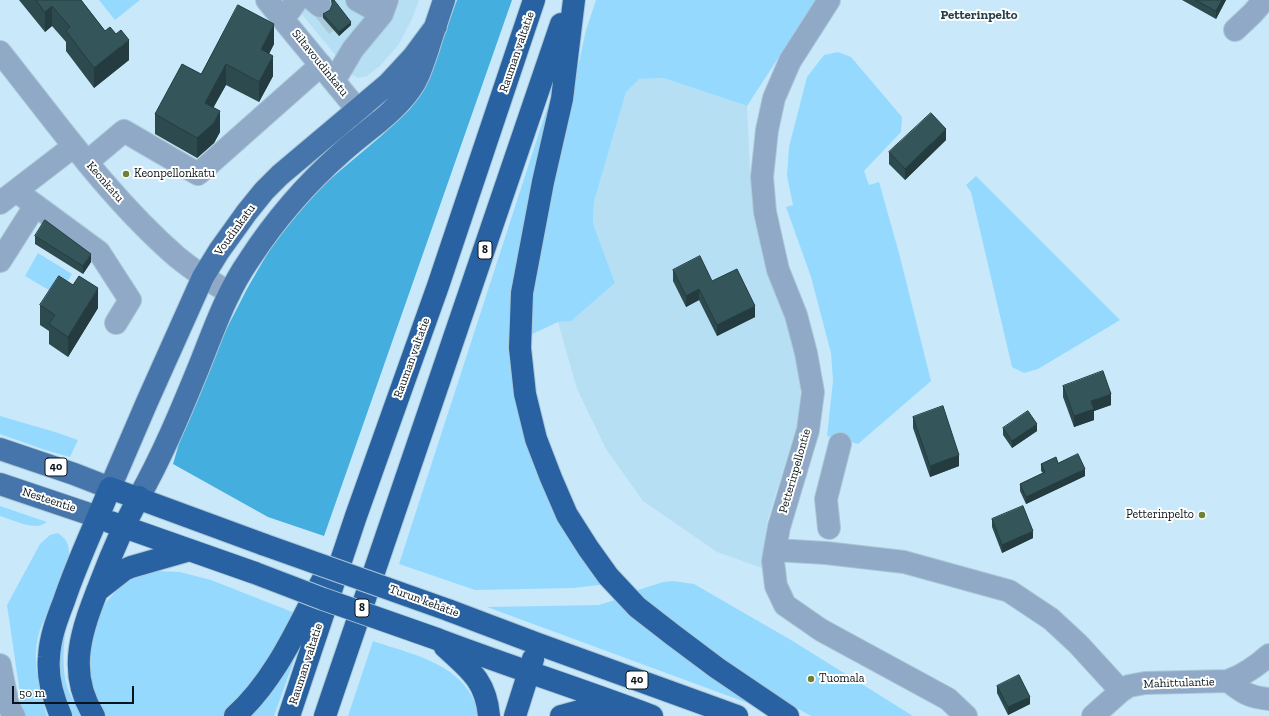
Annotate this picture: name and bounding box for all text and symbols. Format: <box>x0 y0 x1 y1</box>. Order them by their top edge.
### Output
district label: Petterinpelto <box>940 7 1018 23</box>
street label: Rauman valtatie <box>496 10 538 94</box>
street label: Siltavoudinkatu <box>289 27 351 99</box>
street label: Keonkatu <box>83 159 127 205</box>
place label: Keonpellonkatu <box>134 167 215 181</box>
marker: Keonpellonkatu <box>121 169 131 179</box>
street label: Voudinkatu <box>212 202 258 258</box>
road number: 8 <box>478 241 492 259</box>
street label: Rauman valtatie <box>391 316 433 400</box>
street label: Petterinpellontie <box>776 427 814 515</box>
road number: 40 <box>45 458 67 476</box>
street label: Nesteentie <box>20 485 78 515</box>
place label: Petterinpelto <box>1126 508 1194 522</box>
marker: Petterinpelto <box>1197 510 1207 520</box>
street label: Turun kehätie <box>387 582 461 620</box>
road number: 8 <box>355 599 369 617</box>
street label: Rauman valtatie <box>286 622 326 706</box>
road number: 40 <box>626 671 648 689</box>
place label: Tuomala <box>819 672 864 686</box>
marker: Tuomala <box>806 674 816 684</box>
street label: Mahittulantie <box>1143 675 1215 691</box>
scale bar <box>14 678 136 704</box>
text: 50 m <box>19 686 45 700</box>

